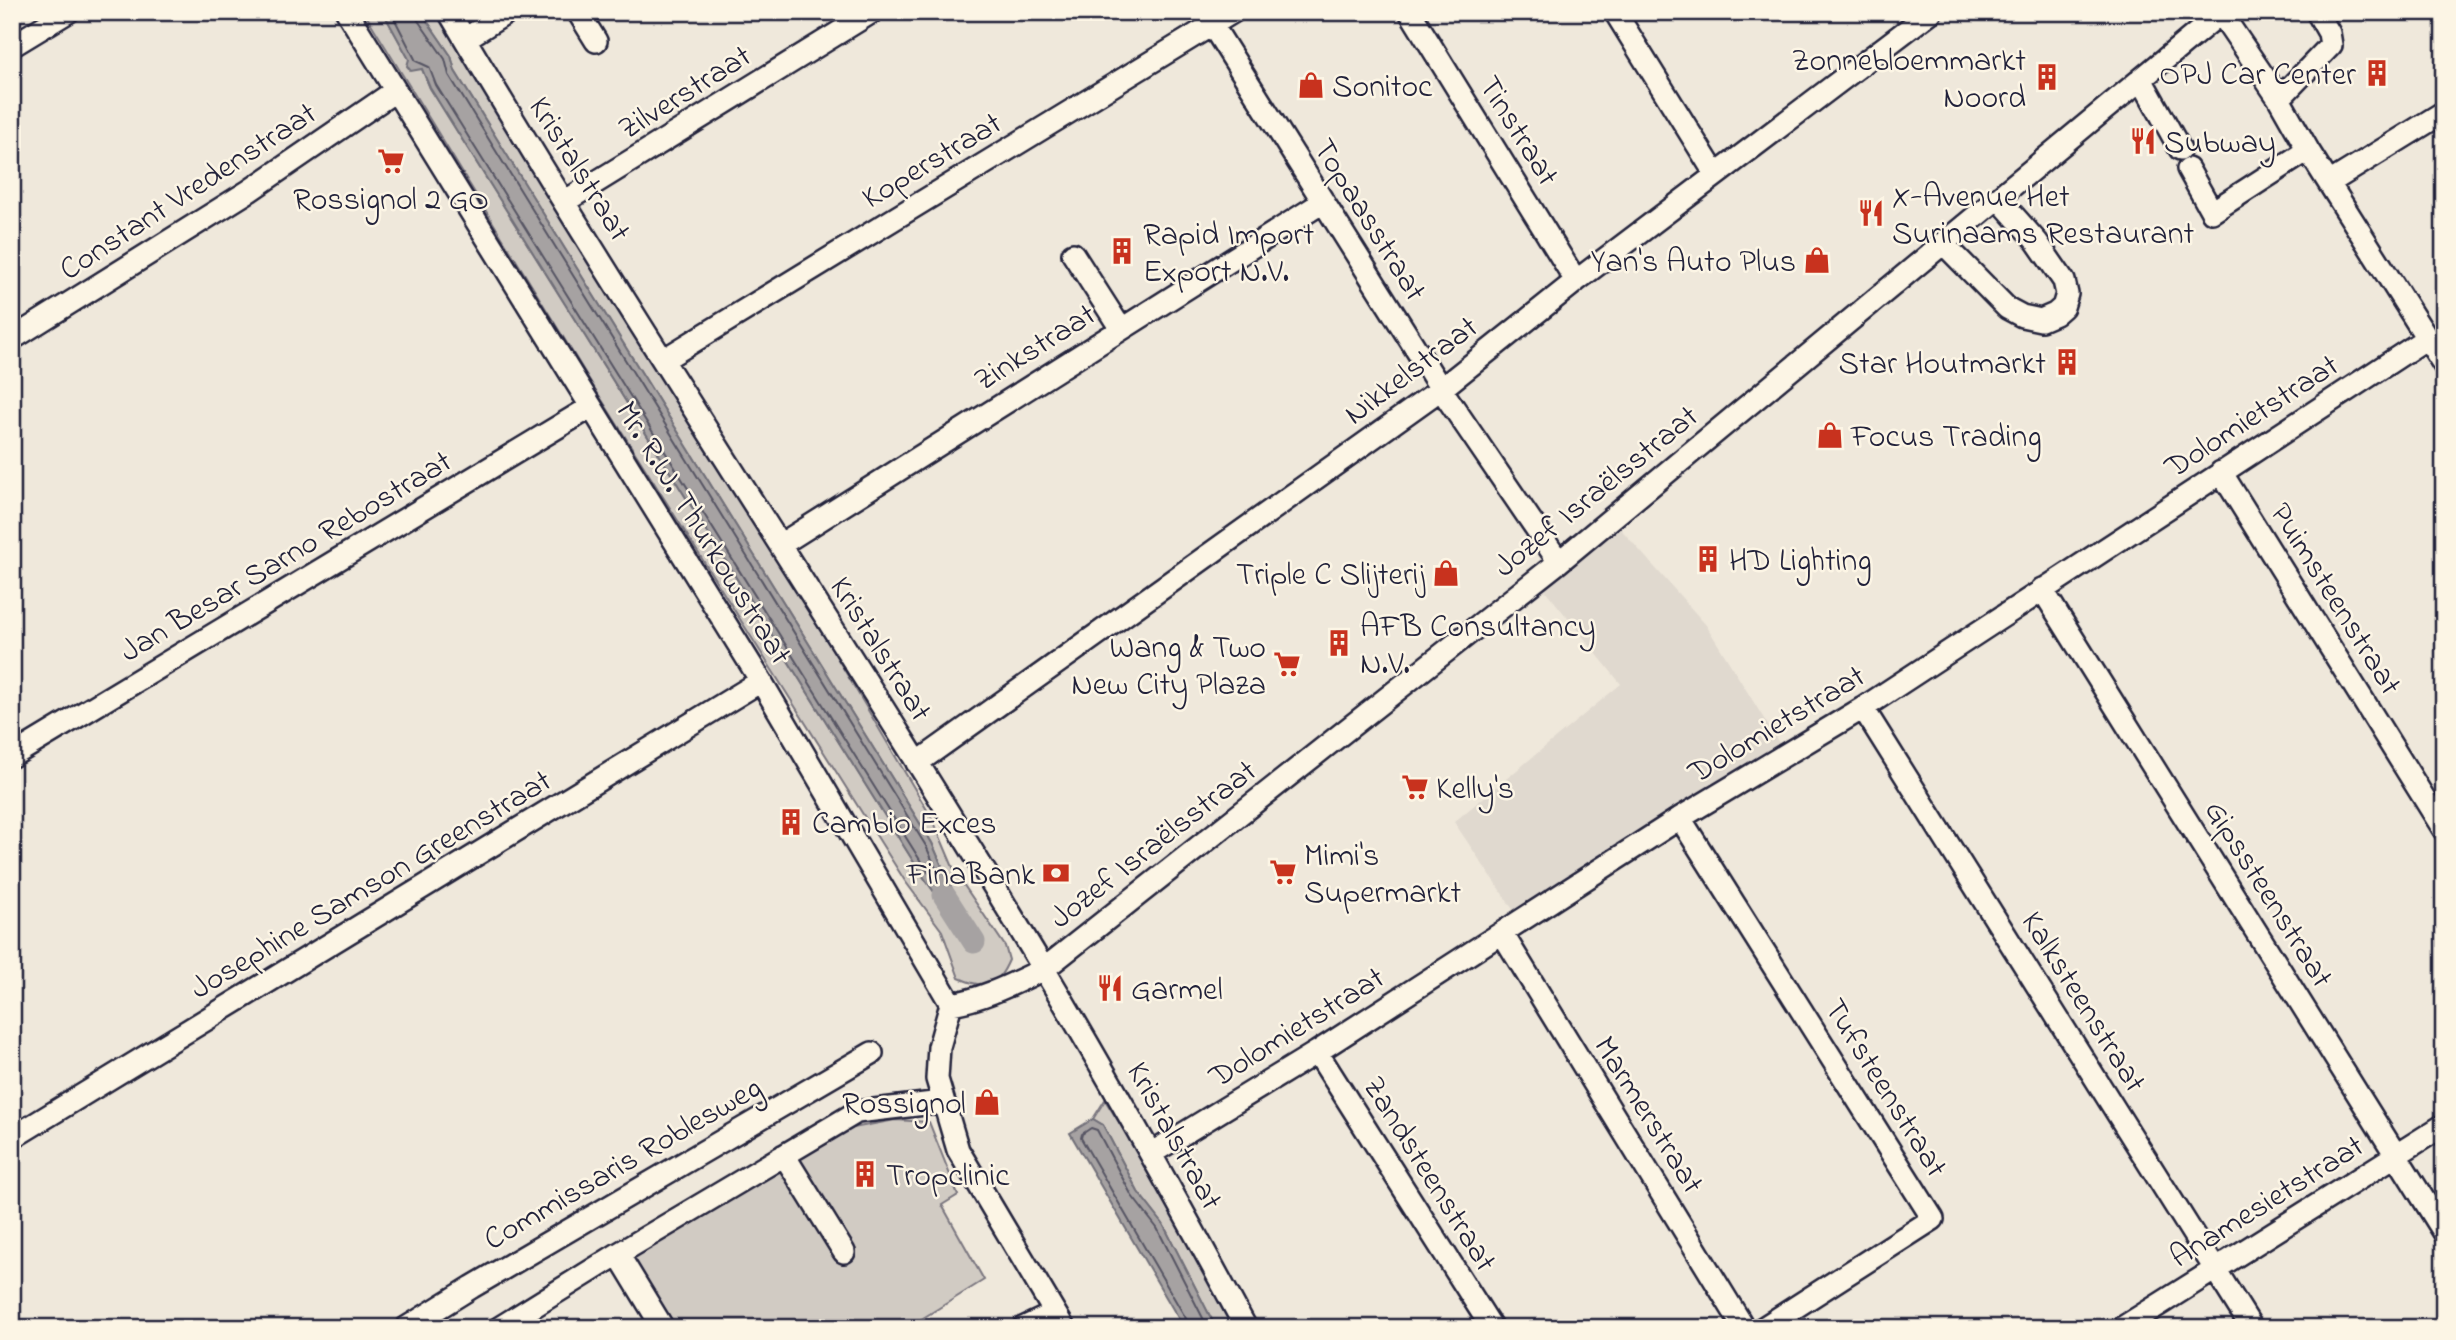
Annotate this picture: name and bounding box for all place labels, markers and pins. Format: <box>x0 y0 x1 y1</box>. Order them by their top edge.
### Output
place label: Zonnebloemmarkt Noord <box>1791 39 2026 123</box>
place label: OPJ Car Center <box>2159 53 2356 100</box>
building icon: OPJ Car Center <box>2362 58 2392 88</box>
building icon: Zonnebloemmarkt Noord <box>2032 62 2062 92</box>
place label: Sonitoc <box>1332 65 1433 112</box>
shop icon: Sonitoc <box>1296 70 1326 100</box>
place label: Subway <box>2164 121 2276 168</box>
restaurant icon: Subway <box>2128 126 2158 156</box>
supermarket icon: Rossignol 2 GO <box>376 146 406 176</box>
place label: X-Avenue Het Surinaams Restaurant <box>1892 175 2194 259</box>
place label: Rossignol 2 GO <box>293 178 489 225</box>
restaurant icon: X-Avenue Het Surinaams Restaurant <box>1856 198 1886 228</box>
place label: Rapid Import Export N.V. <box>1143 213 1314 297</box>
building icon: Rapid Import Export N.V. <box>1107 236 1137 266</box>
place label: Yan's Auto Plus <box>1591 240 1796 287</box>
shop icon: Yan's Auto Plus <box>1802 245 1832 275</box>
place label: Star Houtmarkt <box>1839 342 2046 389</box>
building icon: Star Houtmarkt <box>2052 347 2082 377</box>
place label: Focus Trading <box>1850 415 2042 462</box>
shop icon: Focus Trading <box>1815 420 1845 450</box>
place label: HD Lighting <box>1729 539 1872 586</box>
building icon: HD Lighting <box>1693 544 1723 574</box>
place label: Triple C Slijterij <box>1236 553 1426 600</box>
shop icon: Triple C Slijterij <box>1431 558 1461 588</box>
place label: AFB Consultancy N.V. <box>1360 605 1596 689</box>
place label: Wang & Two New City Plaza <box>1071 626 1266 710</box>
building icon: AFB Consultancy N.V. <box>1324 628 1354 658</box>
supermarket icon: Wang & Two New City Plaza <box>1272 649 1302 679</box>
place label: Kelly's <box>1436 767 1514 814</box>
supermarket icon: Kelly's <box>1400 772 1430 802</box>
place label: Cambio Exces <box>812 802 997 849</box>
building icon: Cambio Exces <box>776 807 806 837</box>
place label: Mimi's Supermarkt <box>1304 834 1461 918</box>
place label: FinaBank <box>906 853 1036 900</box>
supermarket icon: Mimi's Supermarkt <box>1268 857 1298 887</box>
bank icon: FinaBank <box>1041 858 1071 888</box>
place label: Garmel <box>1131 968 1223 1015</box>
restaurant icon: Garmel <box>1095 973 1125 1003</box>
place label: Rossignol <box>842 1082 966 1129</box>
shop icon: Rossignol <box>972 1087 1002 1117</box>
place label: Tropclinic <box>886 1154 1010 1201</box>
building icon: Tropclinic <box>850 1159 880 1189</box>

